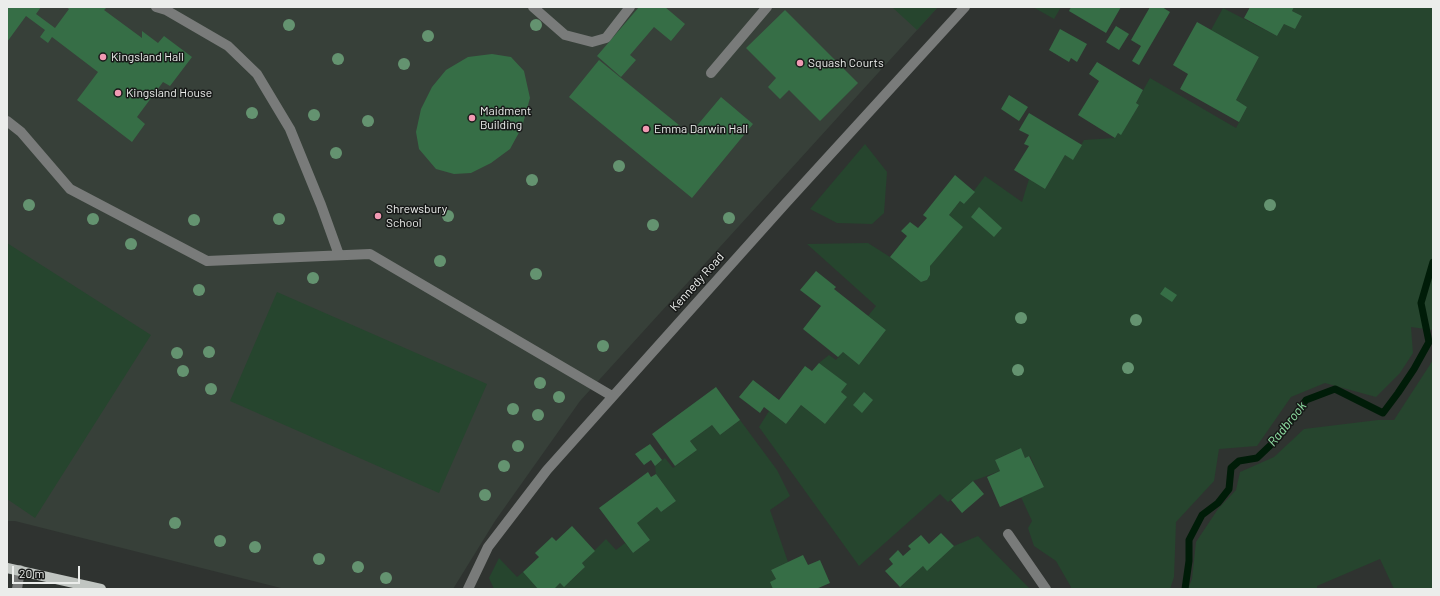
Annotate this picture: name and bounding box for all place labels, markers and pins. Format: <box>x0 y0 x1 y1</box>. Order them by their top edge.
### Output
place label: Kingsland Hall <box>111 50 184 64</box>
marker: Kingsland Hall <box>98 52 108 62</box>
place label: Squash Courts <box>808 56 884 70</box>
marker: Squash Courts <box>795 58 805 68</box>
place label: Kingsland House <box>126 86 212 100</box>
marker: Kingsland House <box>113 88 123 98</box>
place label: Maidment Building <box>480 104 531 132</box>
marker: Maidment Building <box>467 113 477 123</box>
place label: Emma Darwin Hall <box>654 122 748 136</box>
marker: Emma Darwin Hall <box>641 124 651 134</box>
place label: Shrewsbury School <box>386 202 447 230</box>
marker: Shrewsbury School <box>373 211 383 221</box>

